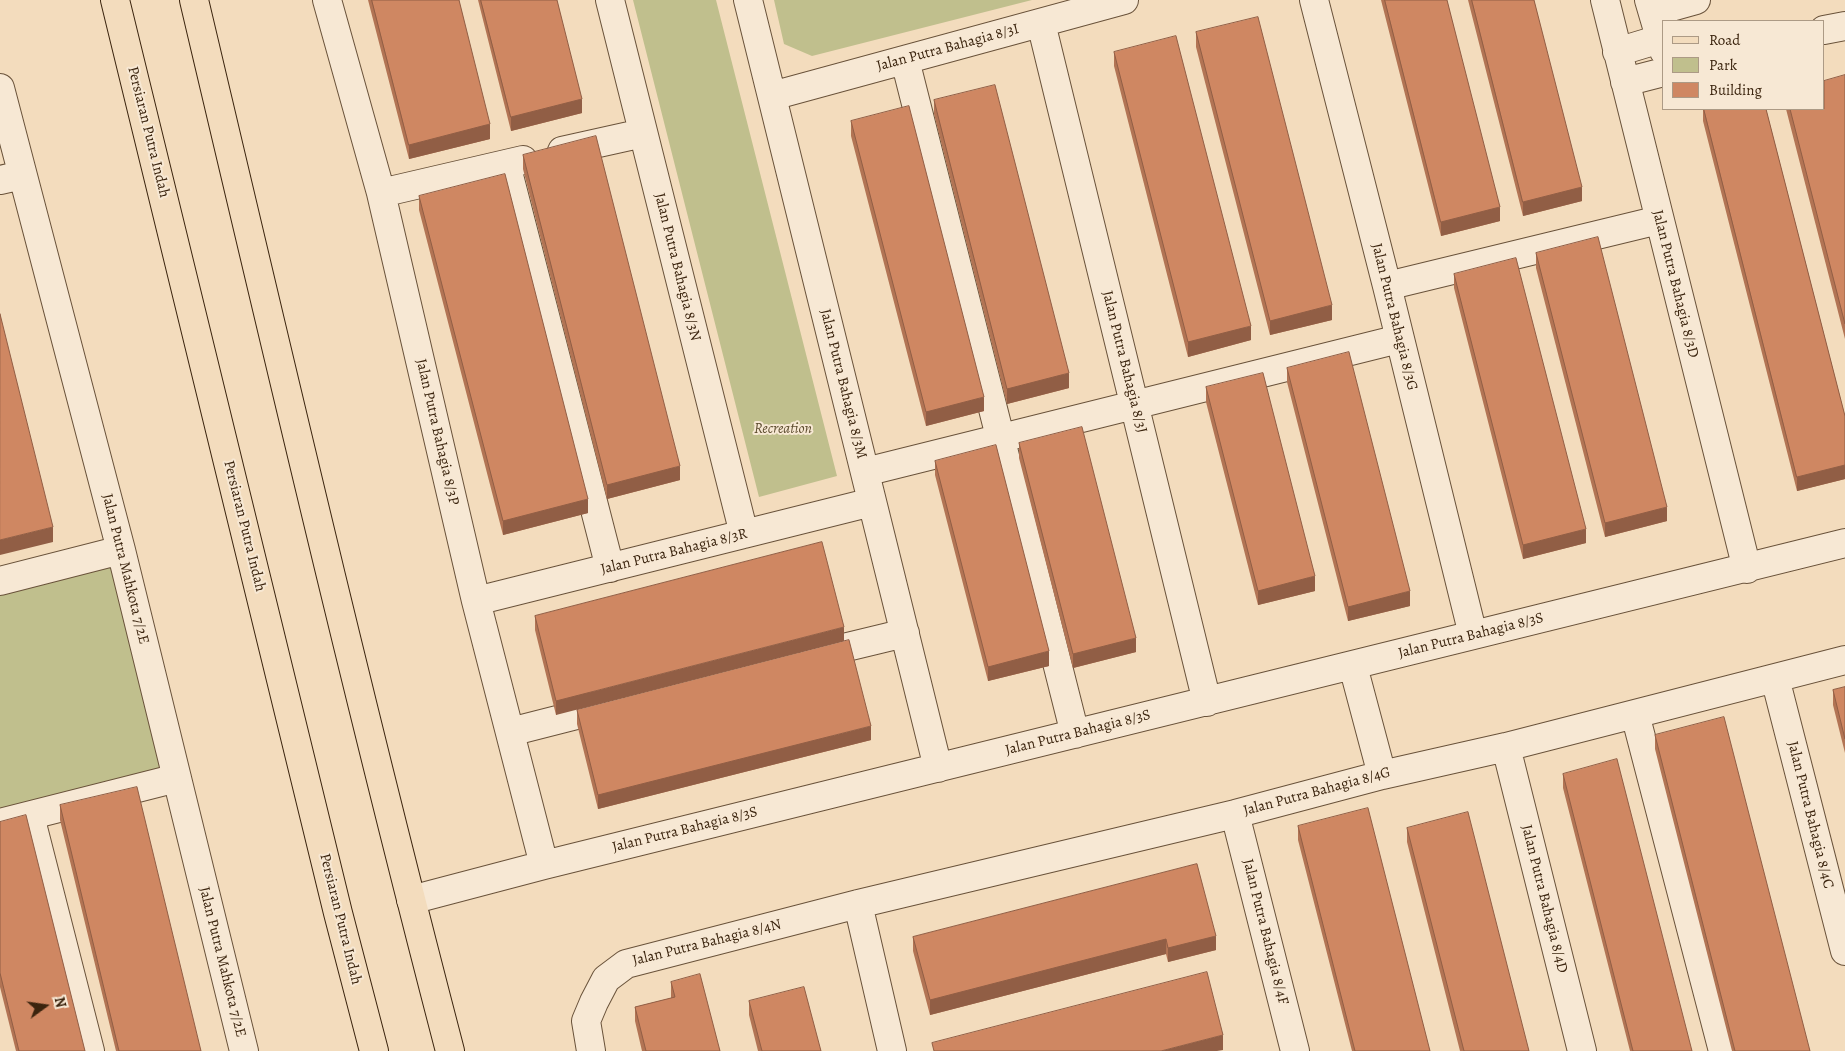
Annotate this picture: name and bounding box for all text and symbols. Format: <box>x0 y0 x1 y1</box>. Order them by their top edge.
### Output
street label: Jalan Putra Bahagia 8/3I <box>875 20 1021 76</box>
legend <box>1662 20 1825 110</box>
text: Road <box>1709 30 1740 50</box>
text: Park <box>1709 55 1737 75</box>
street label: Persiaran Putra Indah <box>123 65 173 199</box>
text: Building <box>1709 80 1762 100</box>
street label: Jalan Putra Bahagia 8/3N <box>650 191 704 343</box>
street label: Jalan Putra Bahagia 8/3D <box>1648 208 1702 360</box>
street label: Jalan Putra Bahagia 8/3G <box>1367 241 1421 393</box>
street label: Jalan Putra Bahagia 8/3J <box>1098 289 1150 435</box>
street label: Jalan Putra Bahagia 8/3M <box>816 307 870 461</box>
street label: Jalan Putra Bahagia 8/3P <box>411 357 463 507</box>
park label: Recreation <box>754 420 812 438</box>
street label: Persiaran Putra Indah <box>219 459 269 593</box>
street label: Jalan Putra Mahkota 7/2E <box>98 492 152 646</box>
street label: Jalan Putra Bahagia 8/3R <box>599 525 749 579</box>
street label: Jalan Putra Bahagia 8/3S <box>1396 609 1546 663</box>
street label: Jalan Putra Bahagia 8/3S <box>1003 706 1153 760</box>
street label: Jalan Putra Bahagia 8/4C <box>1783 739 1837 891</box>
street label: Jalan Putra Bahagia 8/4G <box>1241 764 1393 820</box>
street label: Jalan Putra Bahagia 8/3S <box>610 803 760 857</box>
street label: Jalan Putra Bahagia 8/4D <box>1517 823 1571 975</box>
street label: Persiaran Putra Indah <box>315 852 365 986</box>
street label: Jalan Putra Bahagia 8/4F <box>1238 857 1292 1007</box>
street label: Jalan Putra Mahkota 7/2E <box>195 885 249 1039</box>
street label: Jalan Putra Bahagia 8/4N <box>631 916 783 970</box>
north arrow <box>20 981 70 1031</box>
text: N <box>50 995 70 1009</box>

